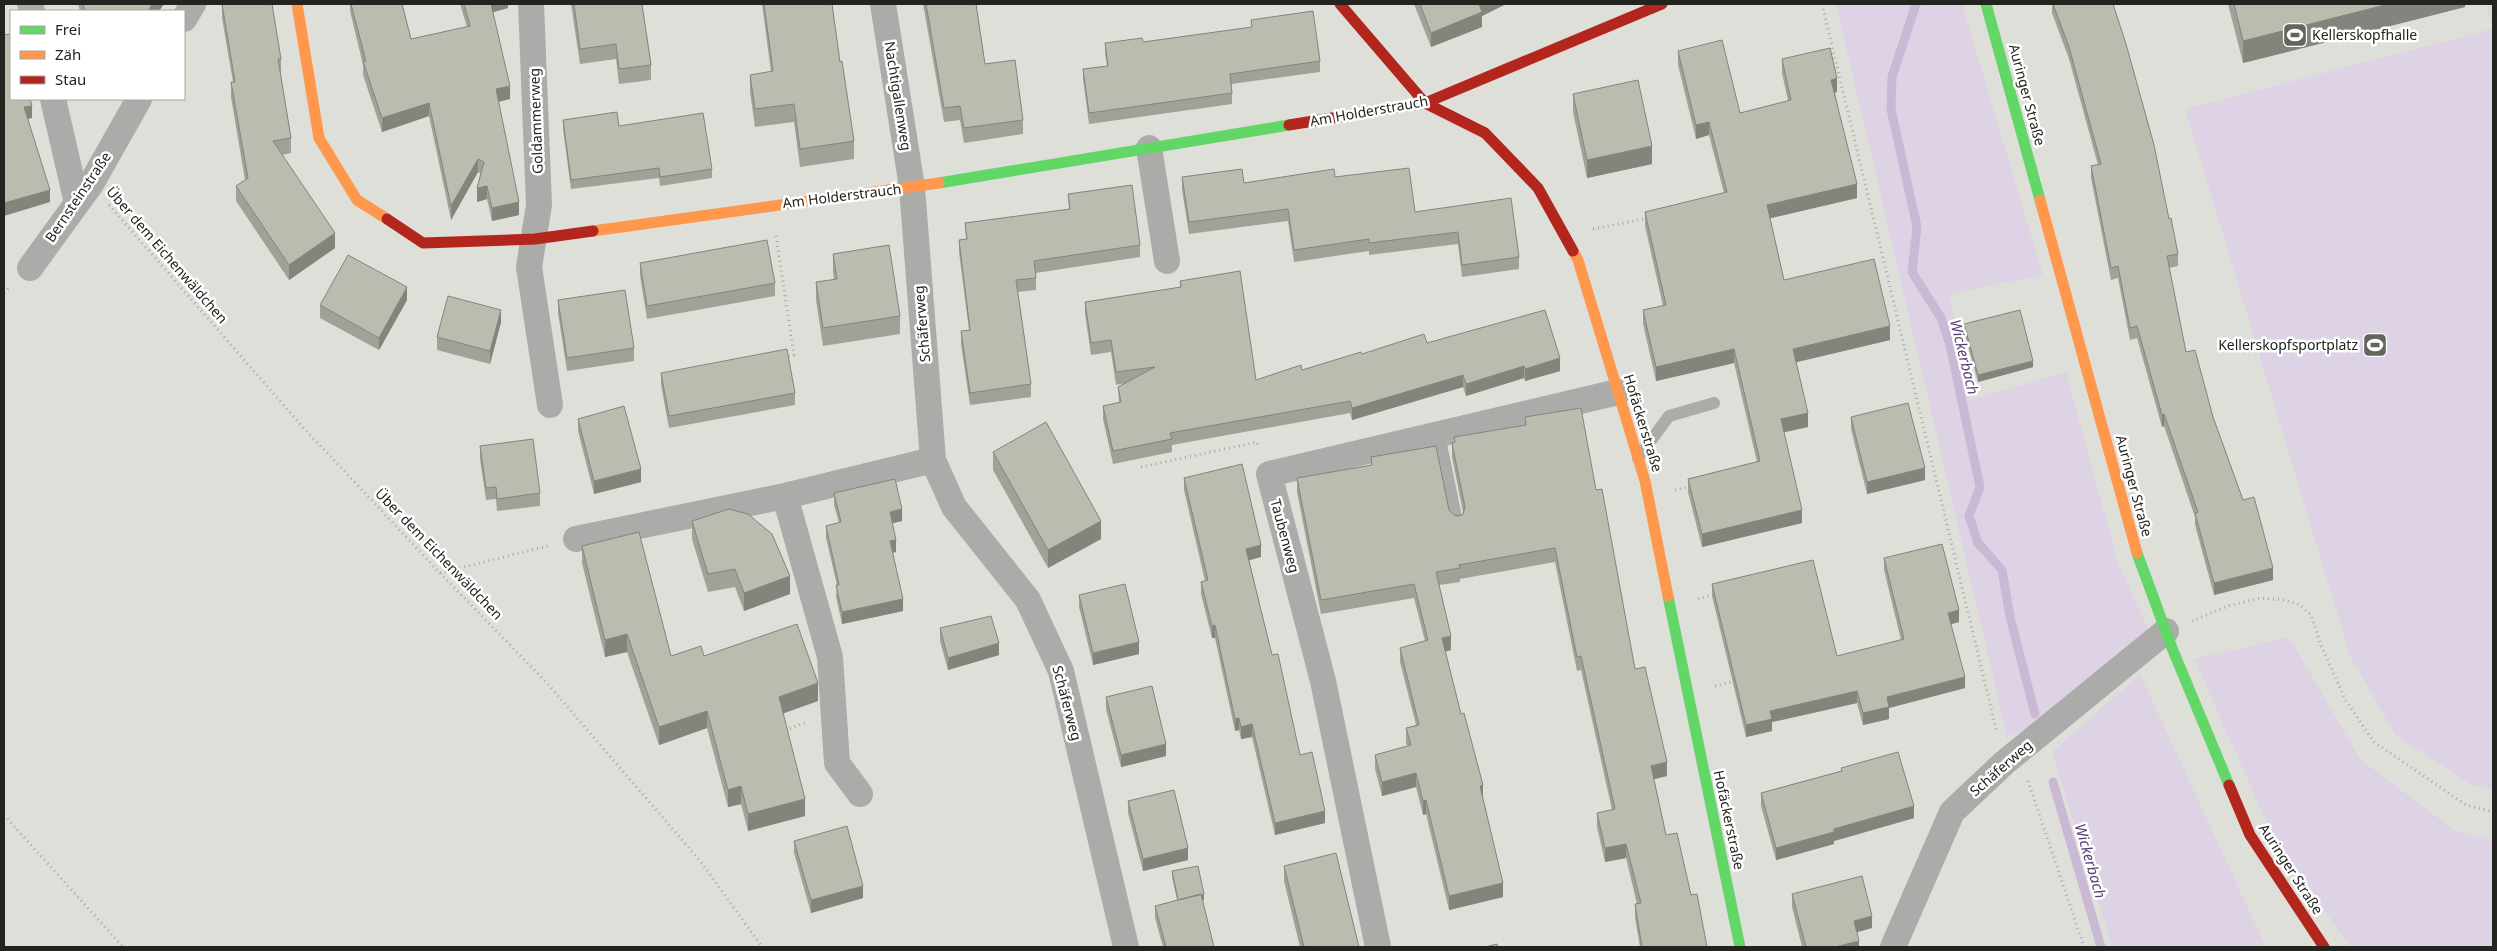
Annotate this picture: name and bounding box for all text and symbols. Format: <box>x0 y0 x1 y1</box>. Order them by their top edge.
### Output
legend <box>10 10 185 100</box>
text: Frei <box>55 19 81 39</box>
sports icon: Kellerskopfhalle <box>2282 22 2308 48</box>
place label: Kellerskopfhalle <box>2312 25 2417 44</box>
street label: Nachtigallenweg <box>880 40 917 152</box>
street label: Auringer Straße <box>2005 42 2050 148</box>
text: Zäh <box>55 44 81 64</box>
street label: Goldammerweg <box>524 68 547 174</box>
text: Stau <box>55 69 86 89</box>
street label: Am Holderstrauch <box>1308 91 1429 130</box>
street label: Bernsteinstraße <box>40 148 115 246</box>
street label: Am Holderstrauch <box>781 179 902 212</box>
street label: Über dem Eichenwäldchen <box>103 182 232 327</box>
street label: Schäferweg <box>909 285 934 363</box>
water label: Wickerbach <box>1946 317 1984 396</box>
sports icon: Kellerskopfsportplatz <box>2362 332 2388 358</box>
place label: Kellerskopfsportplatz <box>2218 335 2358 354</box>
street label: Hofäckerstraße <box>1620 372 1667 474</box>
street label: Auringer Straße <box>2112 433 2157 539</box>
street label: Über dem Eichenwäldchen <box>371 484 507 623</box>
street label: Taubenweg <box>1266 497 1304 575</box>
street label: Schäferweg <box>1048 663 1087 742</box>
street label: Schäferweg <box>1965 735 2036 800</box>
street label: Hofäckerstraße <box>1710 768 1749 871</box>
street label: Auringer Straße <box>2255 820 2328 918</box>
water label: Wickerbach <box>2071 821 2111 900</box>

